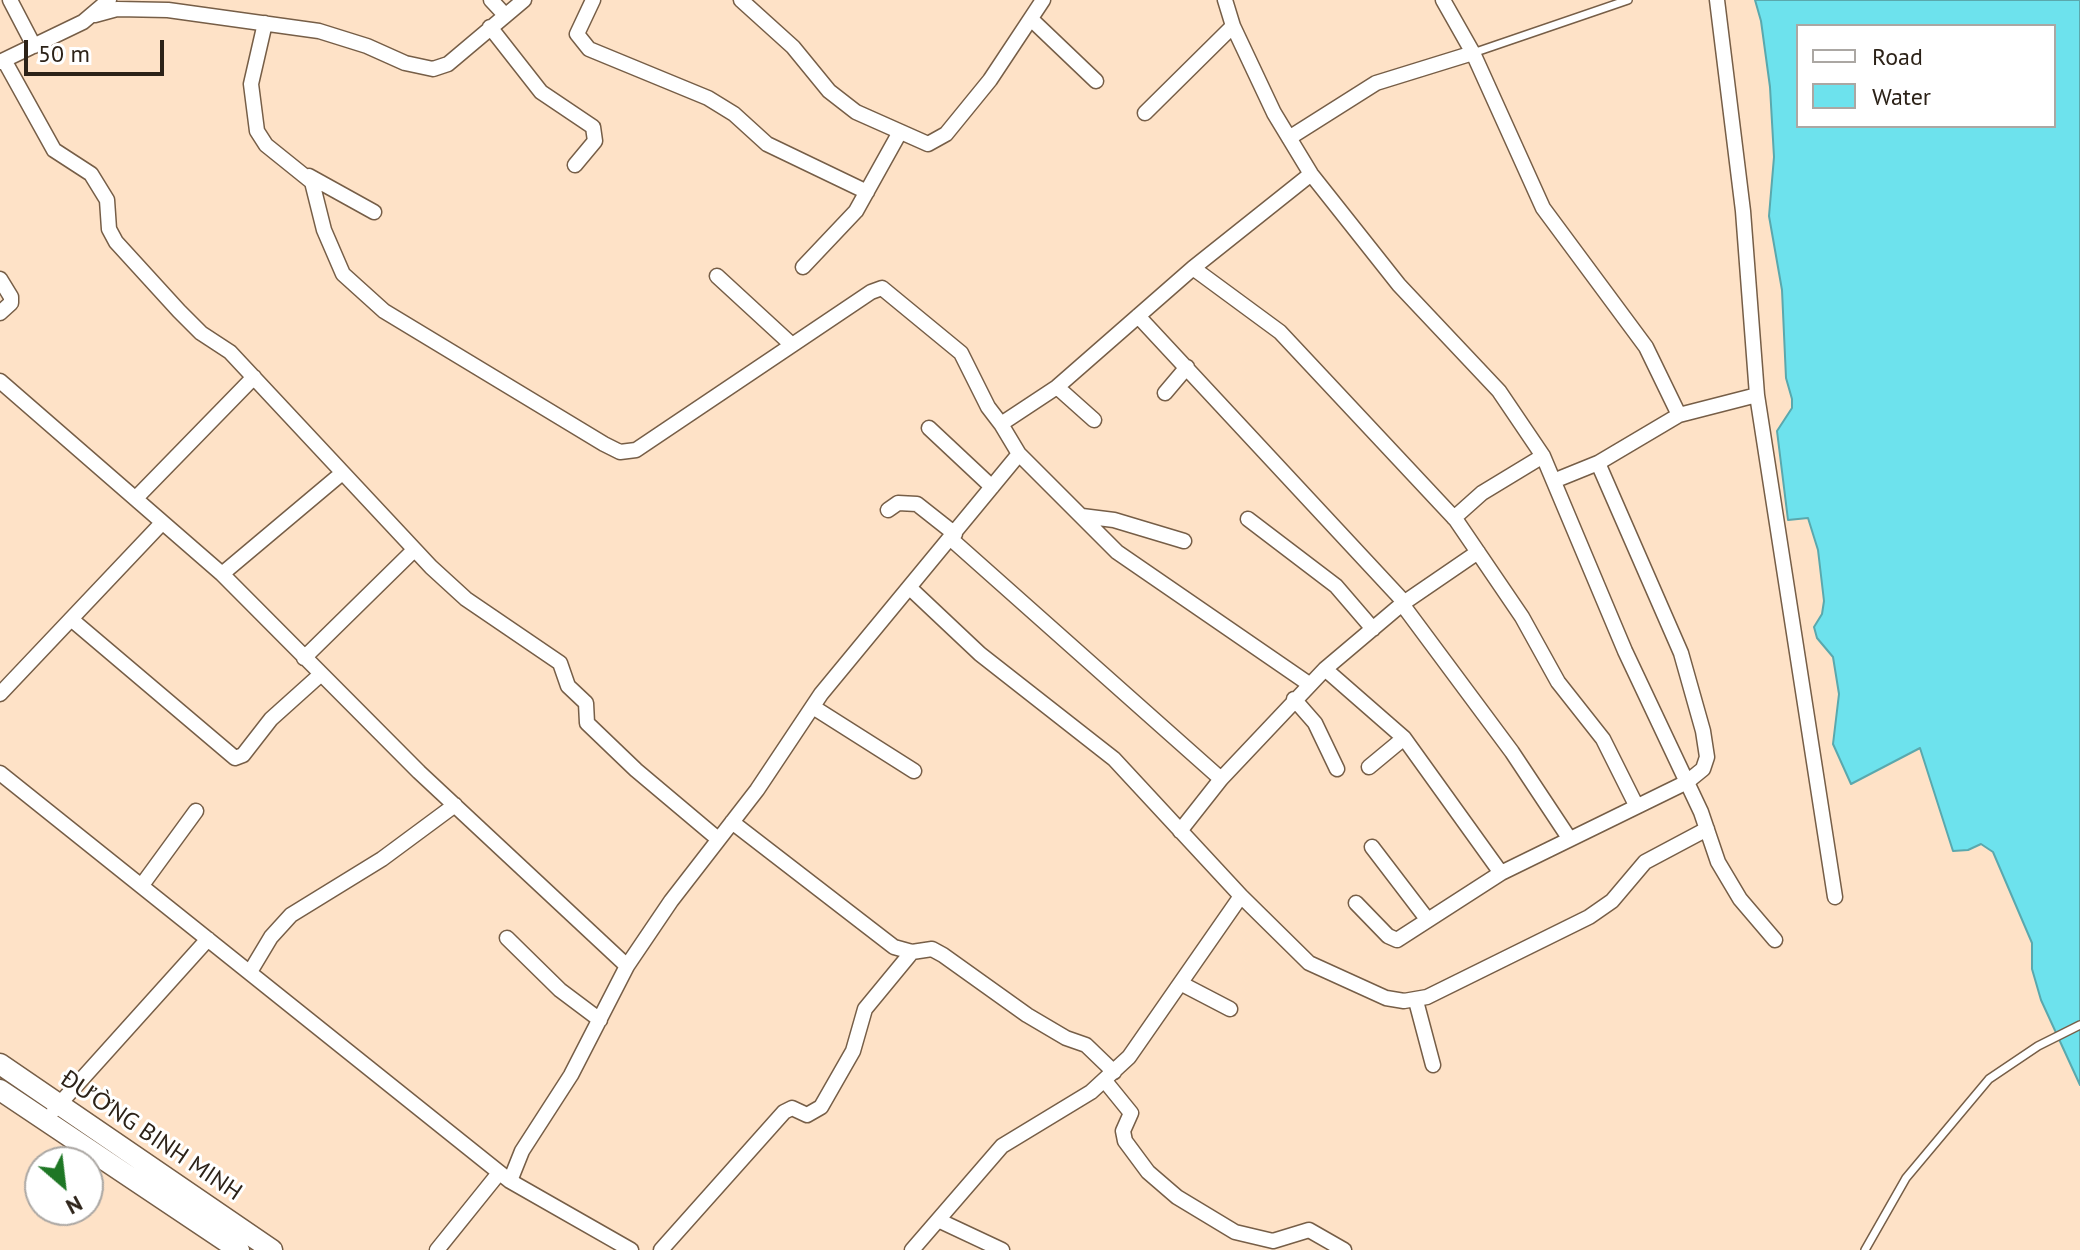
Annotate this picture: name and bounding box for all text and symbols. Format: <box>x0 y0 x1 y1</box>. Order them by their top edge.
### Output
scale bar <box>28 24 168 74</box>
legend <box>1796 24 2056 128</box>
text: 50 m <box>38 38 90 69</box>
text: Road <box>1872 41 1923 72</box>
text: Water <box>1872 81 1931 112</box>
street label: ĐƯỜNG BINH MINH <box>55 1065 247 1207</box>
north arrow <box>24 1146 104 1226</box>

